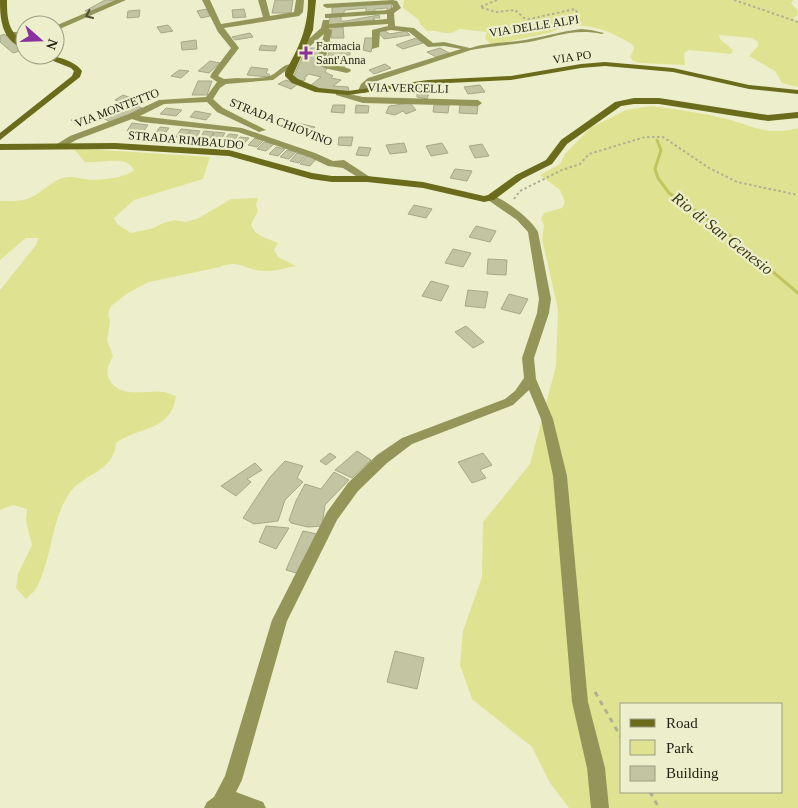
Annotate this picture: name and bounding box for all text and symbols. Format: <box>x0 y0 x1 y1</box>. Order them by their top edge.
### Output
one-way arrow <box>85 9 94 20</box>
street label: VIA DELLE ALPI <box>488 12 580 40</box>
north arrow <box>15 15 65 65</box>
text: N <box>43 37 61 52</box>
place label: Farmacia Sant'Anna <box>316 39 366 67</box>
marker: Farmacia Sant'Anna <box>300 47 312 59</box>
street label: VIA PO <box>552 47 593 67</box>
street label: VIA VERCELLI <box>367 80 449 96</box>
street label: VIA MONTETTO <box>73 85 162 131</box>
street label: STRADA CHIOVINO <box>228 95 335 149</box>
street label: STRADA RIMBAUDO <box>128 128 245 152</box>
water label: Rio di San Genesio <box>668 188 776 278</box>
legend <box>620 703 783 793</box>
text: Road <box>666 715 698 731</box>
text: Park <box>666 740 694 756</box>
text: Building <box>666 765 719 781</box>

